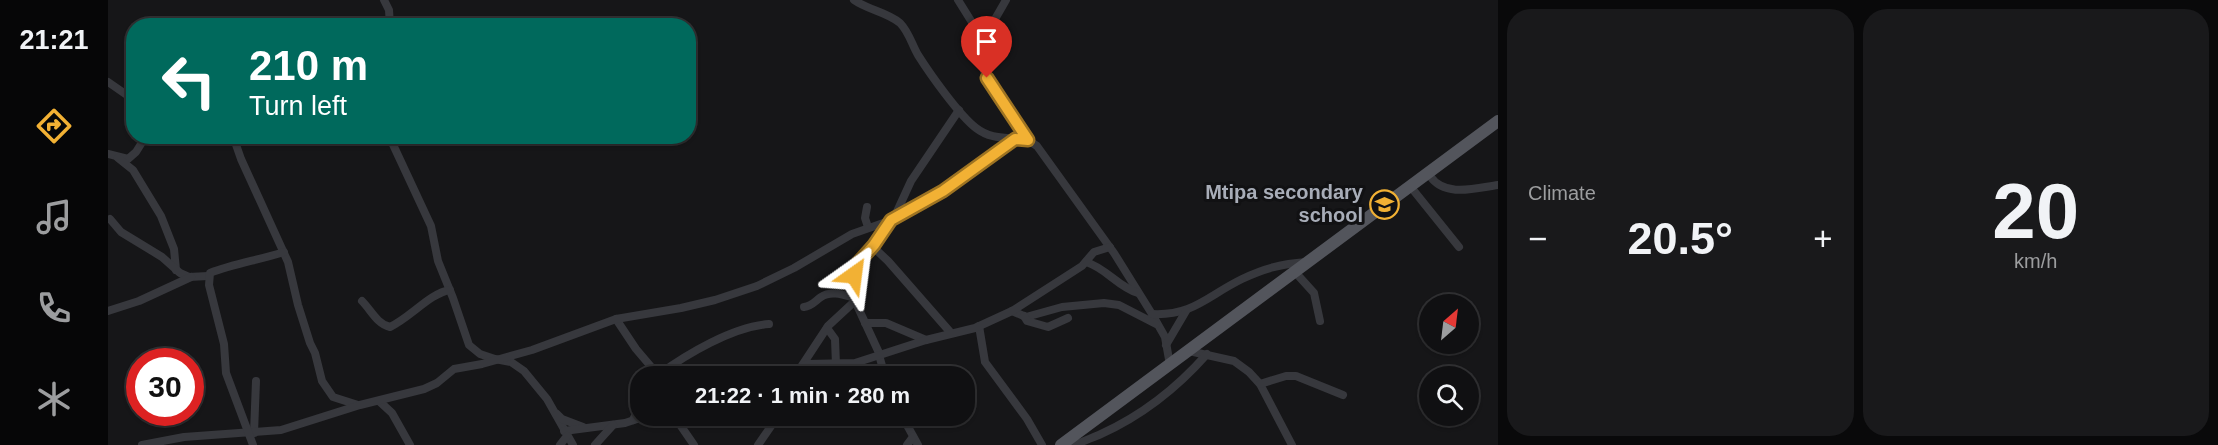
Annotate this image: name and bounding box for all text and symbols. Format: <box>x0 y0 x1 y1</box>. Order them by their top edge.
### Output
pin <box>961 16 1012 78</box>
text: 21:21 <box>19 25 89 55</box>
icon: arrive <box>970 25 1003 58</box>
icon: left <box>150 42 228 120</box>
text: 210 m <box>249 42 368 89</box>
text: Turn left <box>249 91 347 121</box>
icon: directions <box>33 105 75 147</box>
text: 20 <box>1992 167 2079 255</box>
place label: Mtipa secondary school <box>1205 181 1364 226</box>
text: Climate <box>1528 182 1596 204</box>
school or university icon: Mtipa secondary school <box>1368 188 1400 220</box>
icon: music <box>33 196 75 238</box>
text: 20.5° <box>1627 213 1733 264</box>
text: − <box>1528 220 1547 257</box>
text: + <box>1813 220 1833 257</box>
position arrow <box>822 243 886 307</box>
text: km/h <box>2014 250 2057 272</box>
icon: phone <box>33 287 75 329</box>
north arrow <box>1419 294 1479 354</box>
map controls <box>1419 294 1479 426</box>
speed limit sign: 30 <box>126 348 204 426</box>
button: search <box>1419 366 1479 426</box>
icon: climate <box>33 378 75 420</box>
text: 21:22 · 1 min · 280 m <box>695 383 910 408</box>

